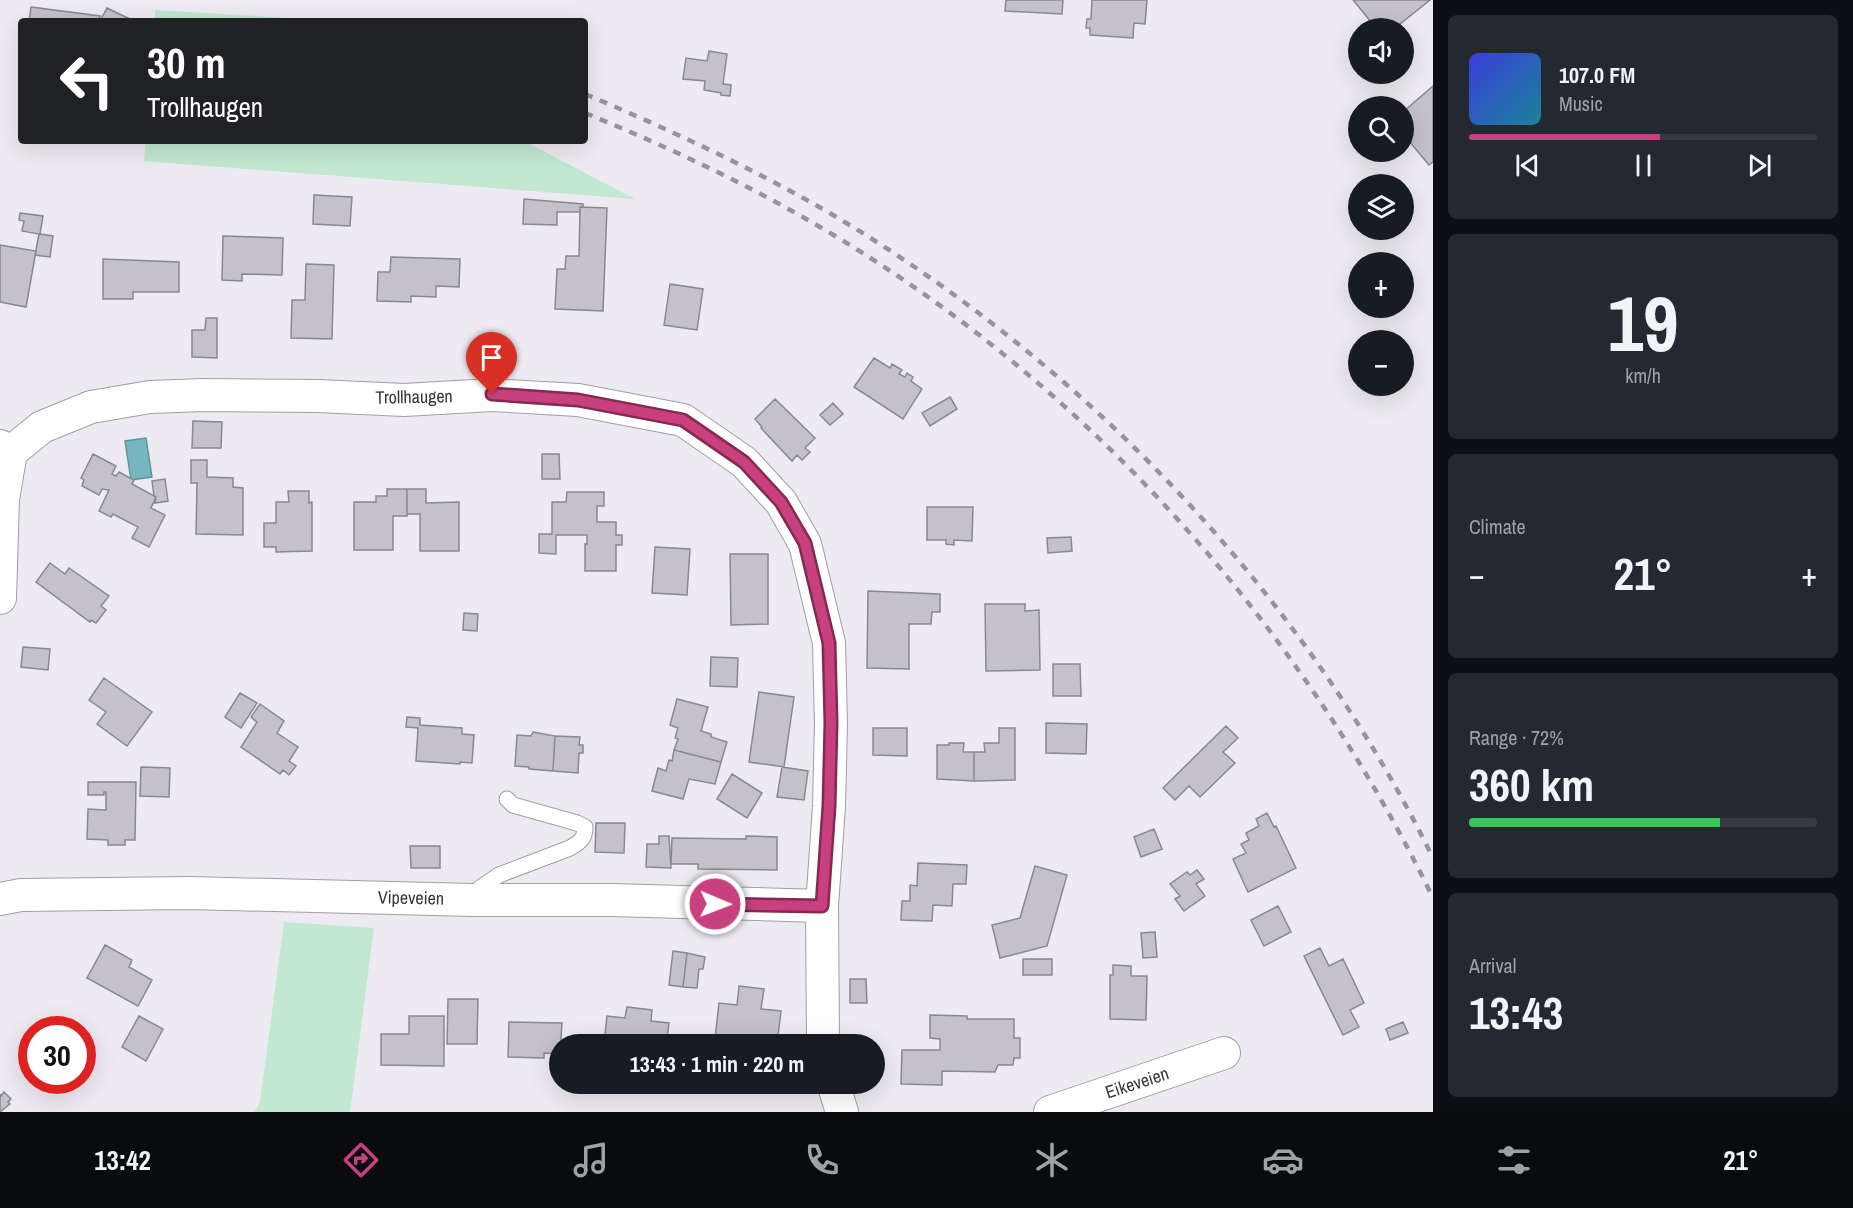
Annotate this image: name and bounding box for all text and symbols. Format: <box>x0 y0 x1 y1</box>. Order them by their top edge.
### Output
map controls <box>1348 18 1414 396</box>
button: sound <box>1348 18 1414 84</box>
text: 30 m <box>147 35 226 91</box>
icon: left <box>48 42 126 120</box>
text: 107.0 FM <box>1559 60 1635 90</box>
text: Trollhaugen <box>147 89 263 125</box>
text: Music <box>1559 90 1603 117</box>
button: search <box>1348 96 1414 162</box>
icon: previous <box>1511 149 1544 182</box>
icon: pause <box>1627 149 1660 182</box>
icon: next <box>1743 149 1776 182</box>
button: layers <box>1348 174 1414 240</box>
button: + <box>1348 252 1414 318</box>
text: 19 <box>1607 270 1679 375</box>
button: − <box>1348 330 1414 396</box>
pin <box>466 332 517 394</box>
icon: arrive <box>475 341 508 374</box>
text: km/h <box>1625 362 1661 389</box>
street label: Trollhaugen <box>375 383 453 410</box>
text: Climate <box>1469 513 1526 540</box>
text: 21° <box>1613 543 1673 604</box>
text: − <box>1469 552 1485 596</box>
text: + <box>1801 552 1817 596</box>
text: Range · 72% <box>1469 724 1564 751</box>
text: 360 km <box>1469 754 1594 815</box>
position arrow <box>683 872 747 936</box>
street label: Vipeveien <box>378 884 444 911</box>
text: Arrival <box>1469 952 1516 979</box>
text: 13:43 <box>1469 982 1563 1043</box>
speed limit sign: 30 <box>18 1016 96 1094</box>
text: 13:43 · 1 min · 220 m <box>630 1049 804 1079</box>
street label: Eikeveien <box>1102 1060 1172 1105</box>
icon: directions <box>340 1139 382 1181</box>
icon: music <box>570 1139 612 1181</box>
icon: phone <box>801 1139 843 1181</box>
icon: climate <box>1031 1139 1073 1181</box>
icon: car <box>1262 1139 1304 1181</box>
icon: filters <box>1493 1139 1535 1181</box>
text: 13:42 <box>94 1142 151 1178</box>
text: 21° <box>1723 1142 1759 1178</box>

